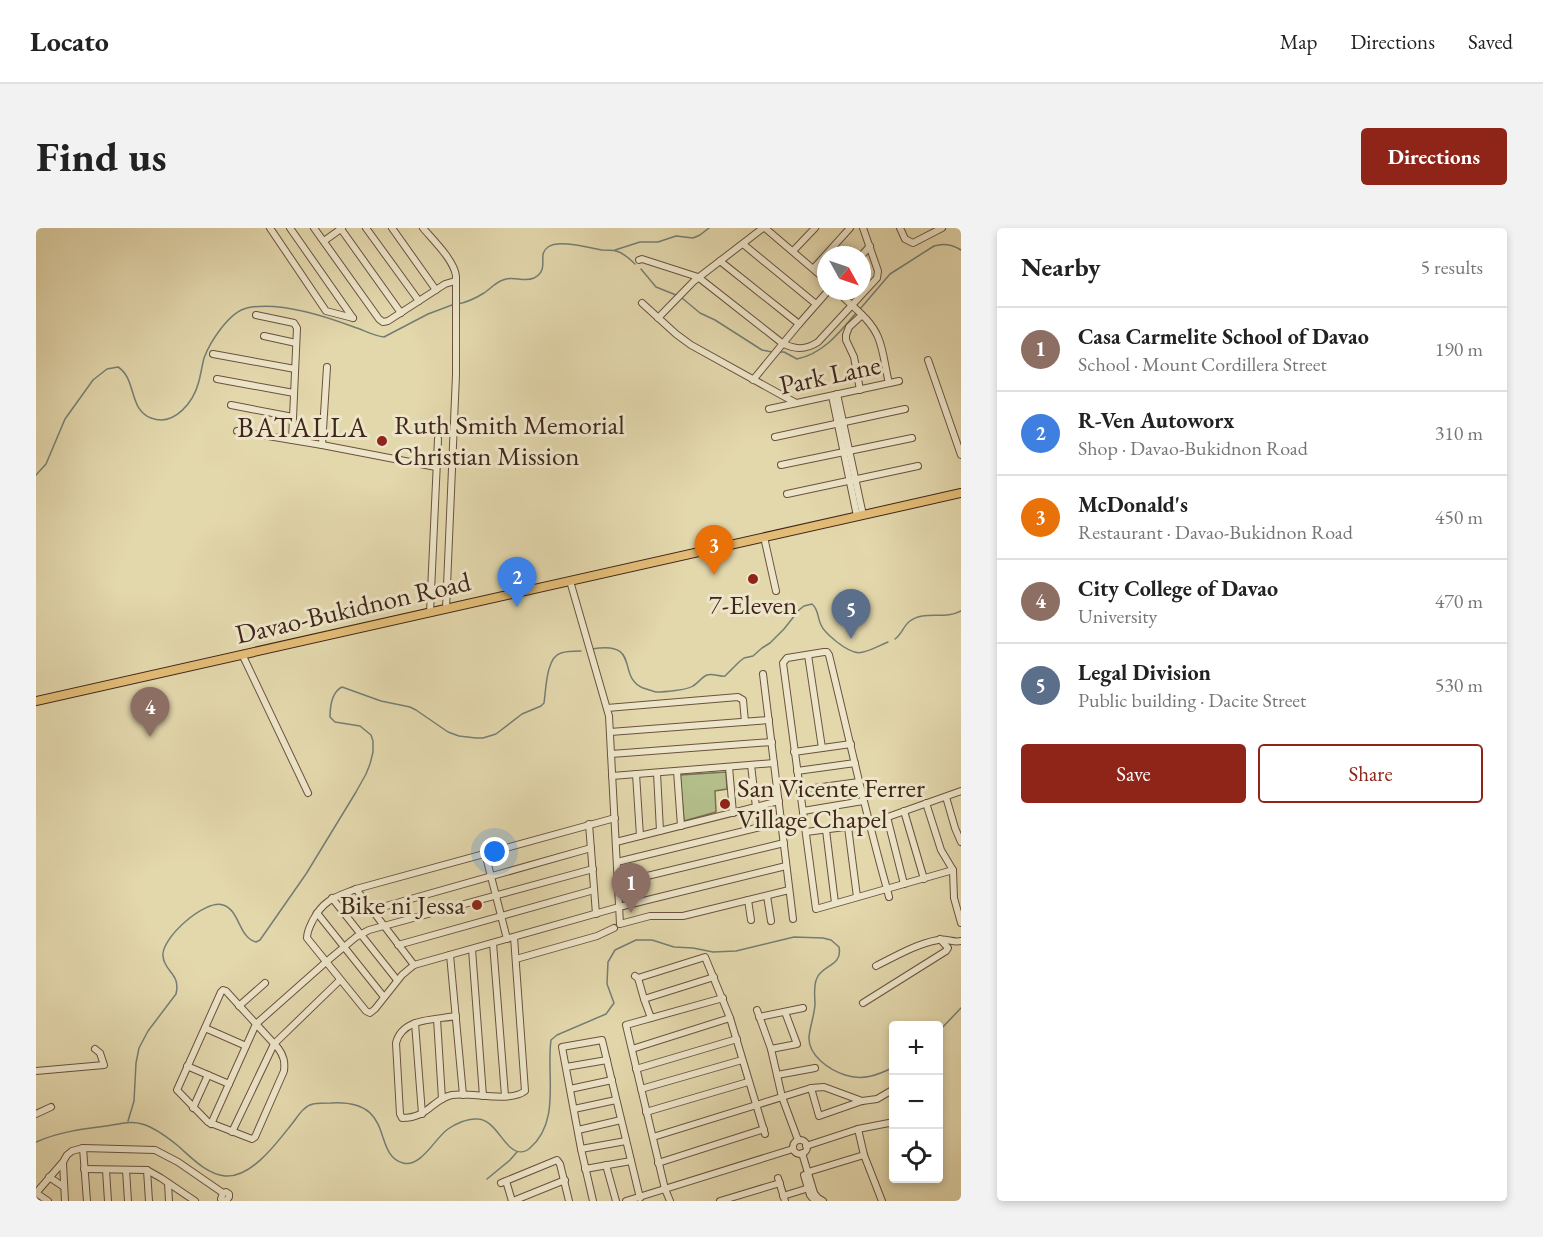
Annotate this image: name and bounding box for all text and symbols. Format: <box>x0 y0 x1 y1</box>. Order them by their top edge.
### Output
text: Locato <box>30 23 109 59</box>
text: Map <box>1280 28 1317 55</box>
text: Directions <box>1350 28 1435 55</box>
text: Saved <box>1468 28 1513 55</box>
button: Directions <box>1361 128 1507 185</box>
text: Find us <box>36 129 167 184</box>
north arrow <box>817 246 871 300</box>
text: Nearby <box>1021 250 1101 284</box>
text: 5 results <box>1420 254 1483 280</box>
text: Casa Carmelite School of Davao <box>1078 322 1369 351</box>
text: 1 <box>1035 336 1046 362</box>
text: 190 m <box>1435 336 1483 362</box>
street label: Park Lane <box>776 347 884 402</box>
text: School · Mount Cordillera Street <box>1078 351 1327 377</box>
text: R-Ven Autoworx <box>1078 406 1234 435</box>
place label: Ruth Smith Memorial Christian Mission <box>394 407 625 473</box>
district label: BATALLA <box>237 409 369 445</box>
text: 2 <box>1035 420 1046 446</box>
text: 310 m <box>1435 420 1483 446</box>
marker: Ruth Smith Memorial Christian Mission <box>375 434 389 448</box>
text: Shop · Davao-Bukidnon Road <box>1078 435 1308 461</box>
text: McDonald's <box>1078 490 1188 519</box>
text: 3 <box>1035 504 1046 530</box>
text: 450 m <box>1435 504 1483 530</box>
text: Restaurant · Davao-Bukidnon Road <box>1078 519 1353 545</box>
pin: 3 <box>694 526 734 575</box>
pin: 2 <box>498 558 536 607</box>
street label: Davao-Bukidnon Road <box>232 563 474 652</box>
marker: 7-Eleven <box>746 572 760 586</box>
text: City College of Davao <box>1078 574 1278 603</box>
place label: 7-Eleven <box>709 587 797 622</box>
text: 4 <box>1035 588 1046 614</box>
text: 470 m <box>1435 588 1483 614</box>
pin: 5 <box>832 590 870 639</box>
text: University <box>1078 603 1157 629</box>
text: Legal Division <box>1078 658 1211 687</box>
text: 5 <box>1035 672 1046 698</box>
text: 530 m <box>1435 672 1483 698</box>
text: Public building · Dacite Street <box>1078 687 1306 713</box>
pin: 4 <box>130 688 170 737</box>
button: Save <box>1021 744 1246 803</box>
button: Share <box>1258 744 1483 803</box>
place label: San Vicente Ferrer Village Chapel <box>737 770 925 836</box>
marker: San Vicente Ferrer Village Chapel <box>718 797 732 811</box>
your location <box>480 837 509 866</box>
pin: 1 <box>612 864 650 913</box>
place label: Bike ni Jessa <box>340 887 465 922</box>
marker: Bike ni Jessa <box>470 898 484 912</box>
map controls <box>889 1021 943 1183</box>
button: + <box>889 1021 943 1075</box>
button: − <box>889 1075 943 1129</box>
button: locate <box>889 1129 943 1183</box>

